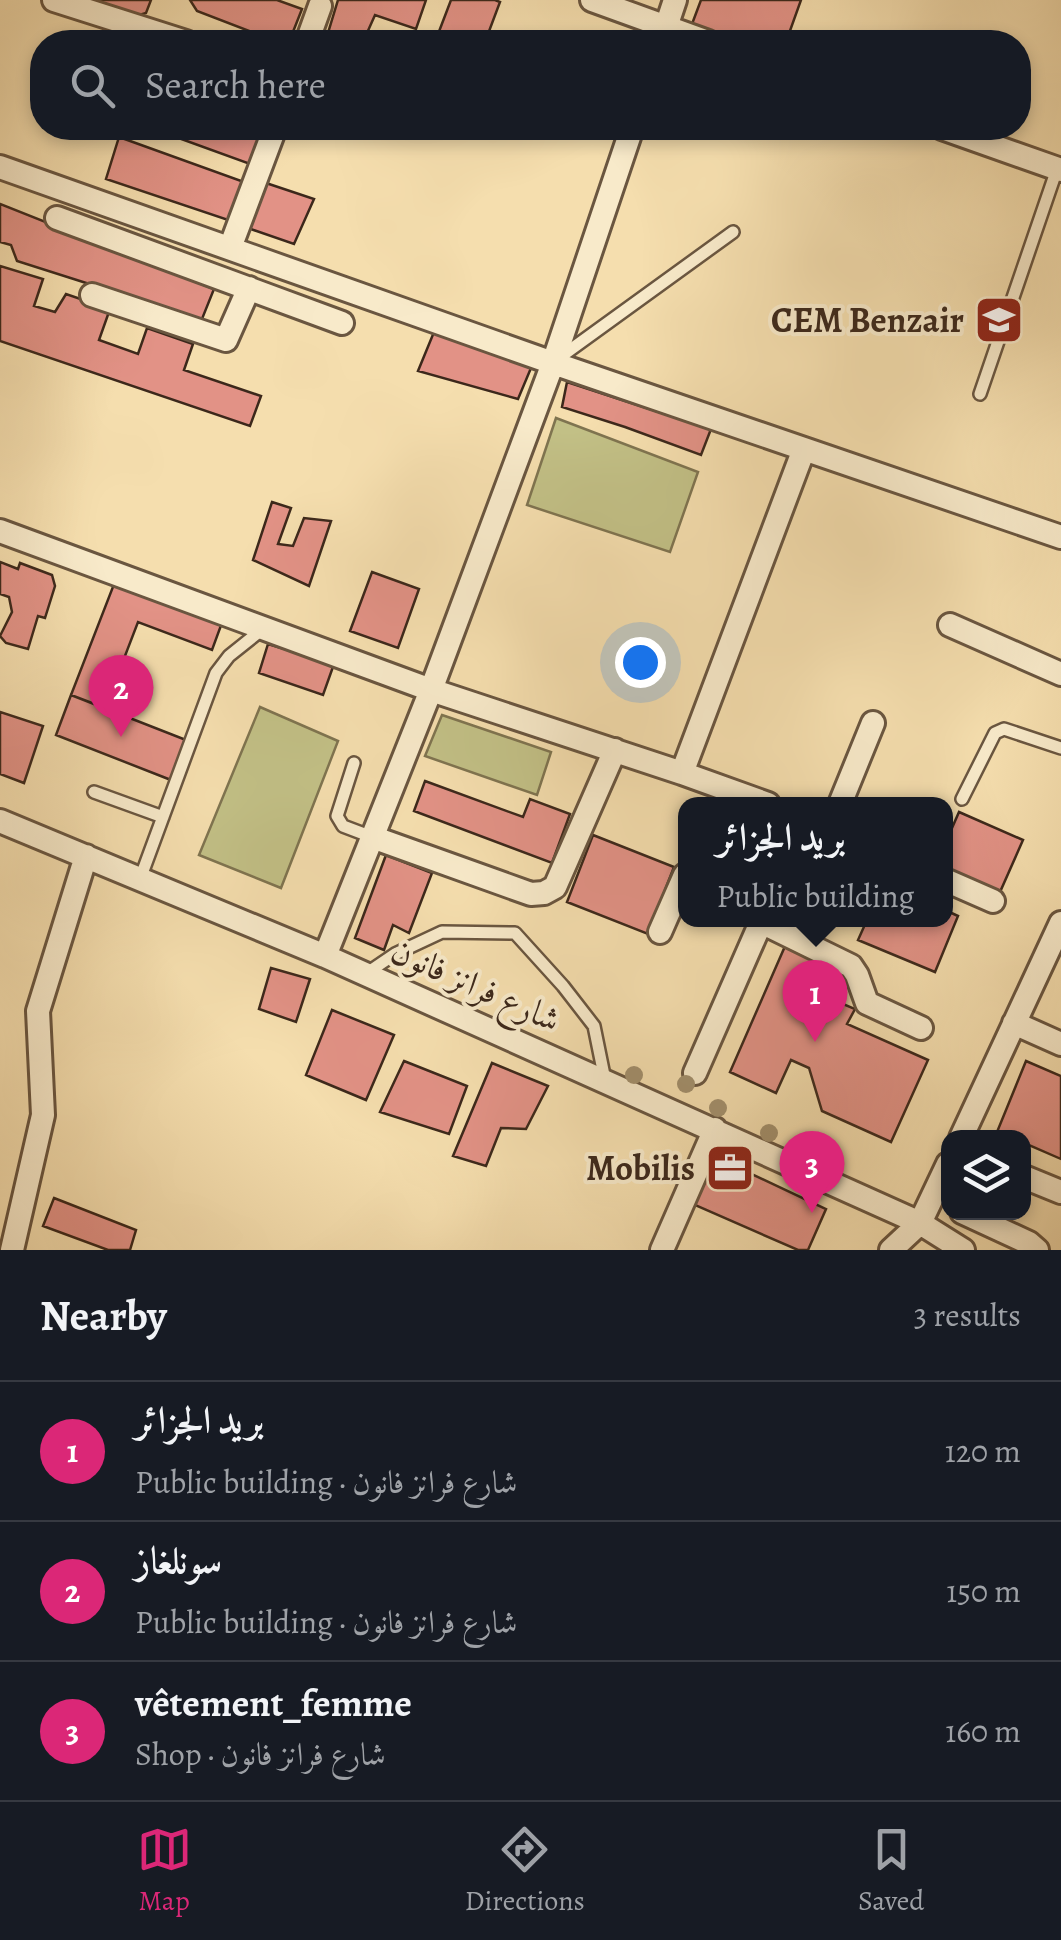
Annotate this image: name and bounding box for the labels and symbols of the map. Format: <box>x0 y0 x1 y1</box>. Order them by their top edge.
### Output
school or university icon: CEM Benzair <box>973 294 1025 346</box>
place label: CEM Benzair <box>771 296 964 344</box>
your location <box>615 637 666 688</box>
pin: 2 <box>88 654 154 737</box>
street label: شارع فرانز فانون <box>382 926 568 1048</box>
pin: 1 <box>782 960 848 1042</box>
pin: 3 <box>780 1130 844 1213</box>
office icon: Mobilis <box>704 1142 756 1194</box>
place label: Mobilis <box>586 1144 695 1192</box>

